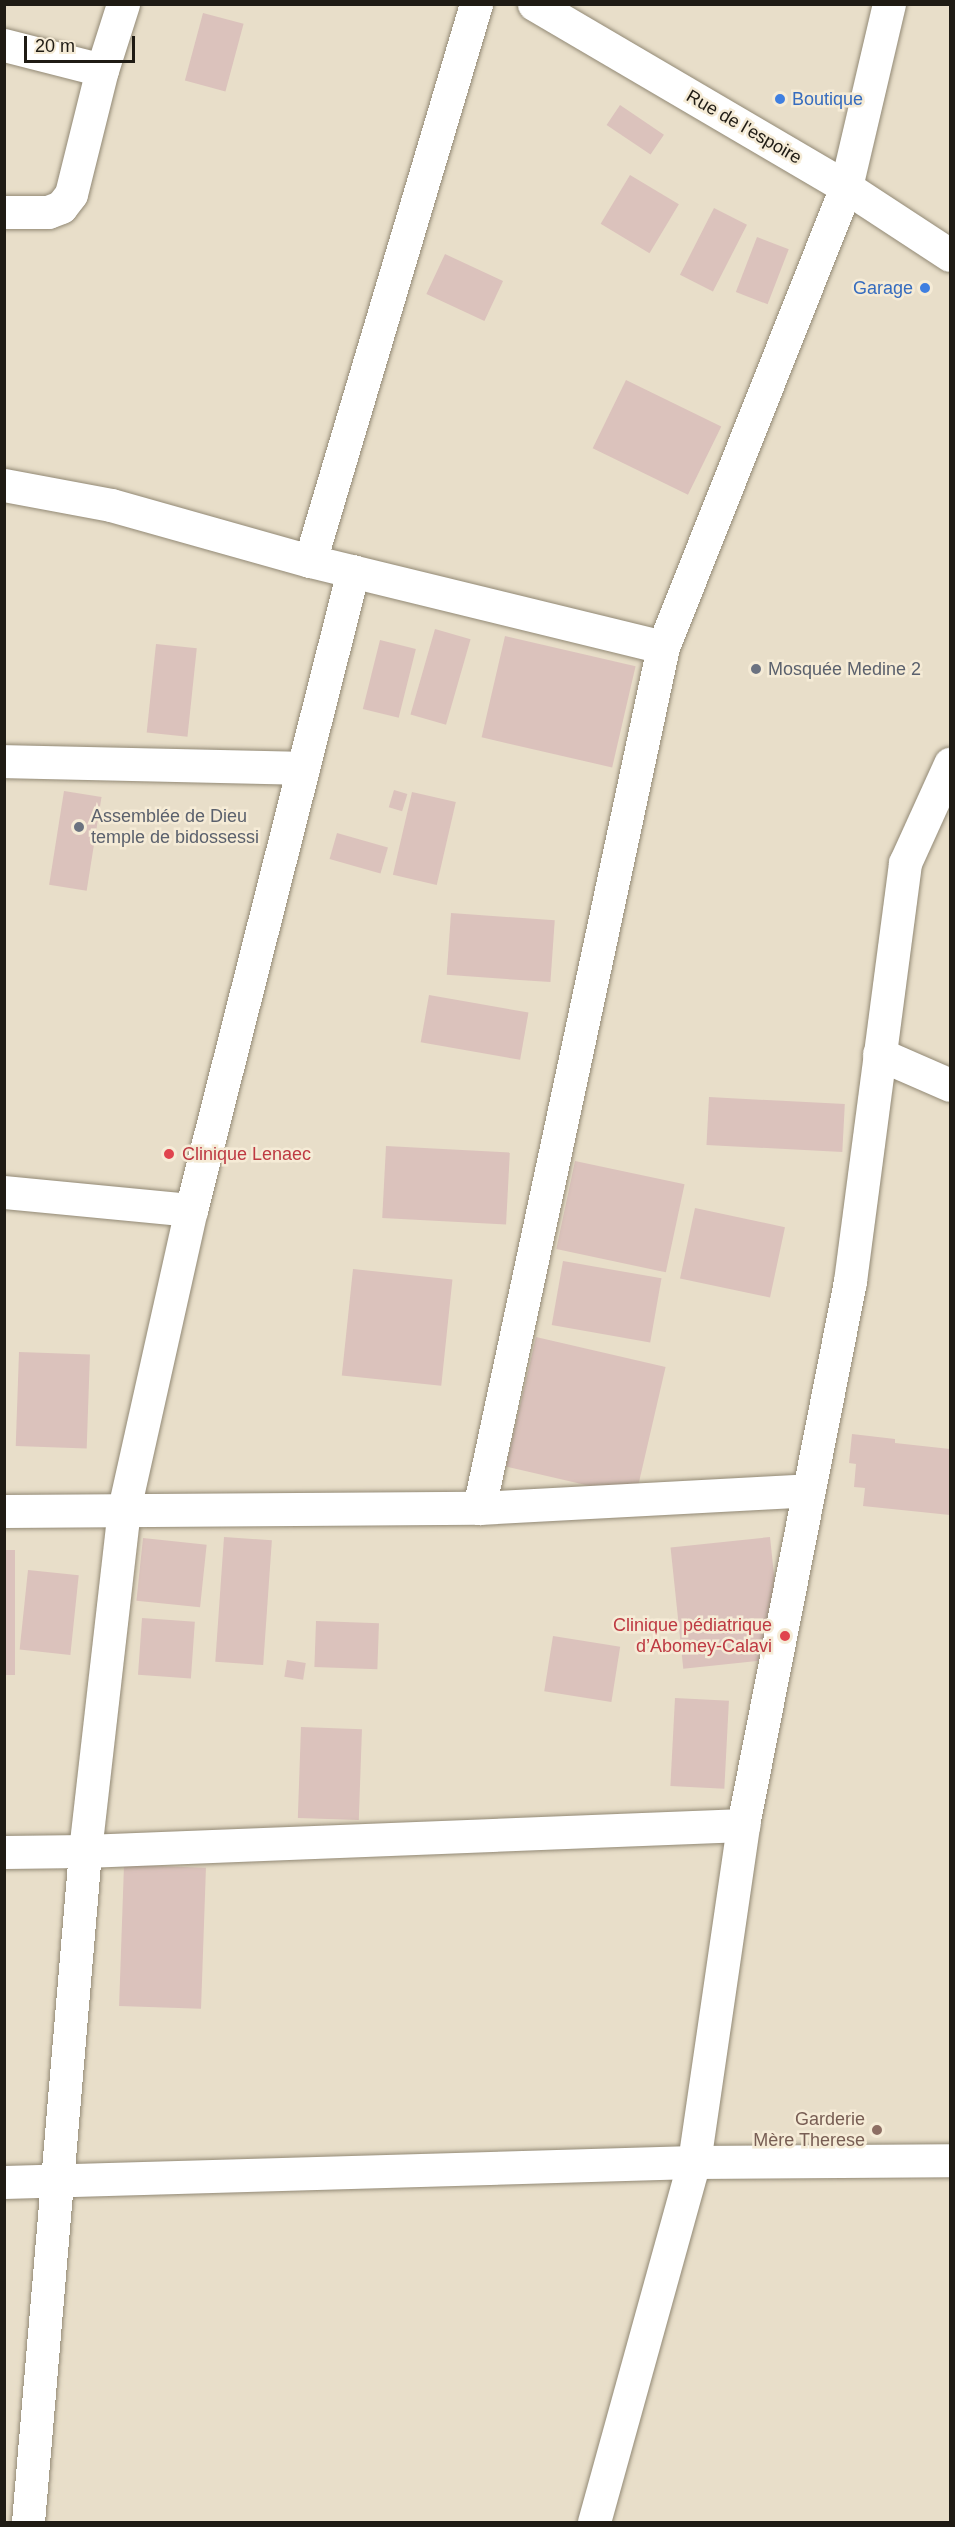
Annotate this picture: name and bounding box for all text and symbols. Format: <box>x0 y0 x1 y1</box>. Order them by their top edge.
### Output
scale bar <box>27 24 138 62</box>
text: 20 m <box>35 36 75 56</box>
street label: Rue de l'espoire <box>683 85 805 169</box>
place label: Boutique <box>792 88 863 110</box>
marker: Boutique <box>773 92 787 106</box>
place label: Garage <box>853 277 913 299</box>
marker: Garage <box>918 281 932 295</box>
place label: Mosquée Medine 2 <box>768 658 921 680</box>
marker: Mosquée Medine 2 <box>749 662 763 676</box>
place label: Assemblée de Dieu temple de bidossessi <box>91 806 259 848</box>
marker: Assemblée de Dieu temple de bidossessi <box>72 820 86 834</box>
place label: Clinique Lenaec <box>182 1143 311 1165</box>
marker: Clinique Lenaec <box>160 1145 178 1163</box>
place label: Clinique pédiatrique d’Abomey-Calavi <box>613 1615 772 1658</box>
marker: Clinique pédiatrique d’Abomey-Calavi <box>776 1627 794 1645</box>
place label: Garderie Mère Therese <box>753 2109 865 2152</box>
marker: Garderie Mère Therese <box>870 2123 884 2137</box>

